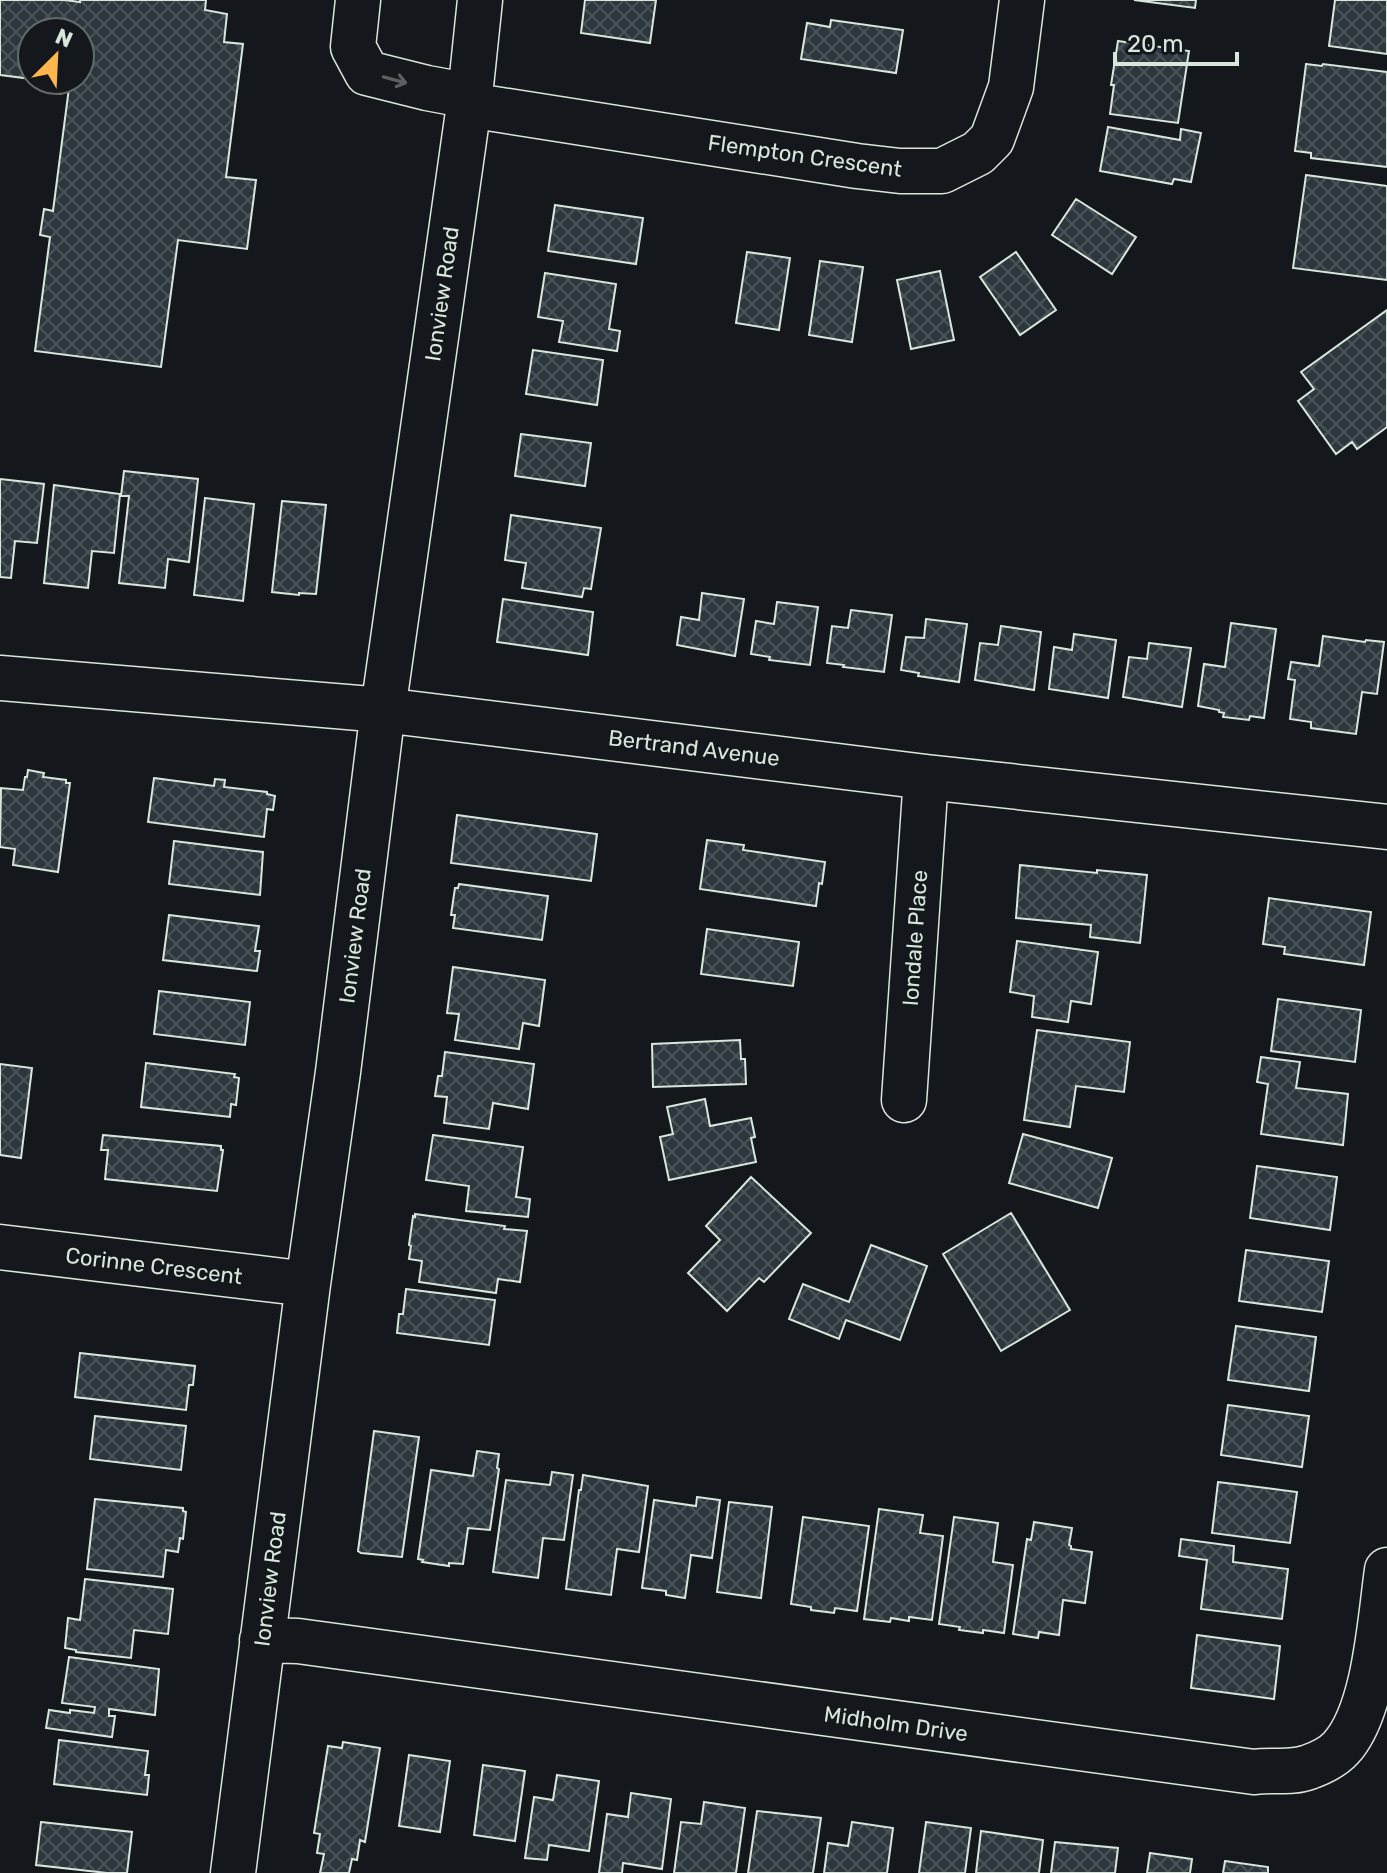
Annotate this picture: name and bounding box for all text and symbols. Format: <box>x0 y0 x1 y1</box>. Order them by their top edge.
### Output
north arrow <box>16 16 96 96</box>
scale bar <box>1115 16 1237 66</box>
text: N <box>51 23 77 54</box>
text: 20 m <box>1127 30 1184 58</box>
one-way arrow <box>381 74 407 89</box>
street label: Flempton Crescent <box>706 129 904 183</box>
street label: Ionview Road <box>419 225 465 363</box>
street label: Bertrand Avenue <box>607 724 781 772</box>
street label: Ionview Road <box>333 867 377 1005</box>
street label: Iondale Place <box>897 869 933 1007</box>
street label: Corinne Crescent <box>64 1242 244 1290</box>
street label: Ionview Road <box>248 1510 292 1648</box>
street label: Midholm Drive <box>822 1701 970 1747</box>

